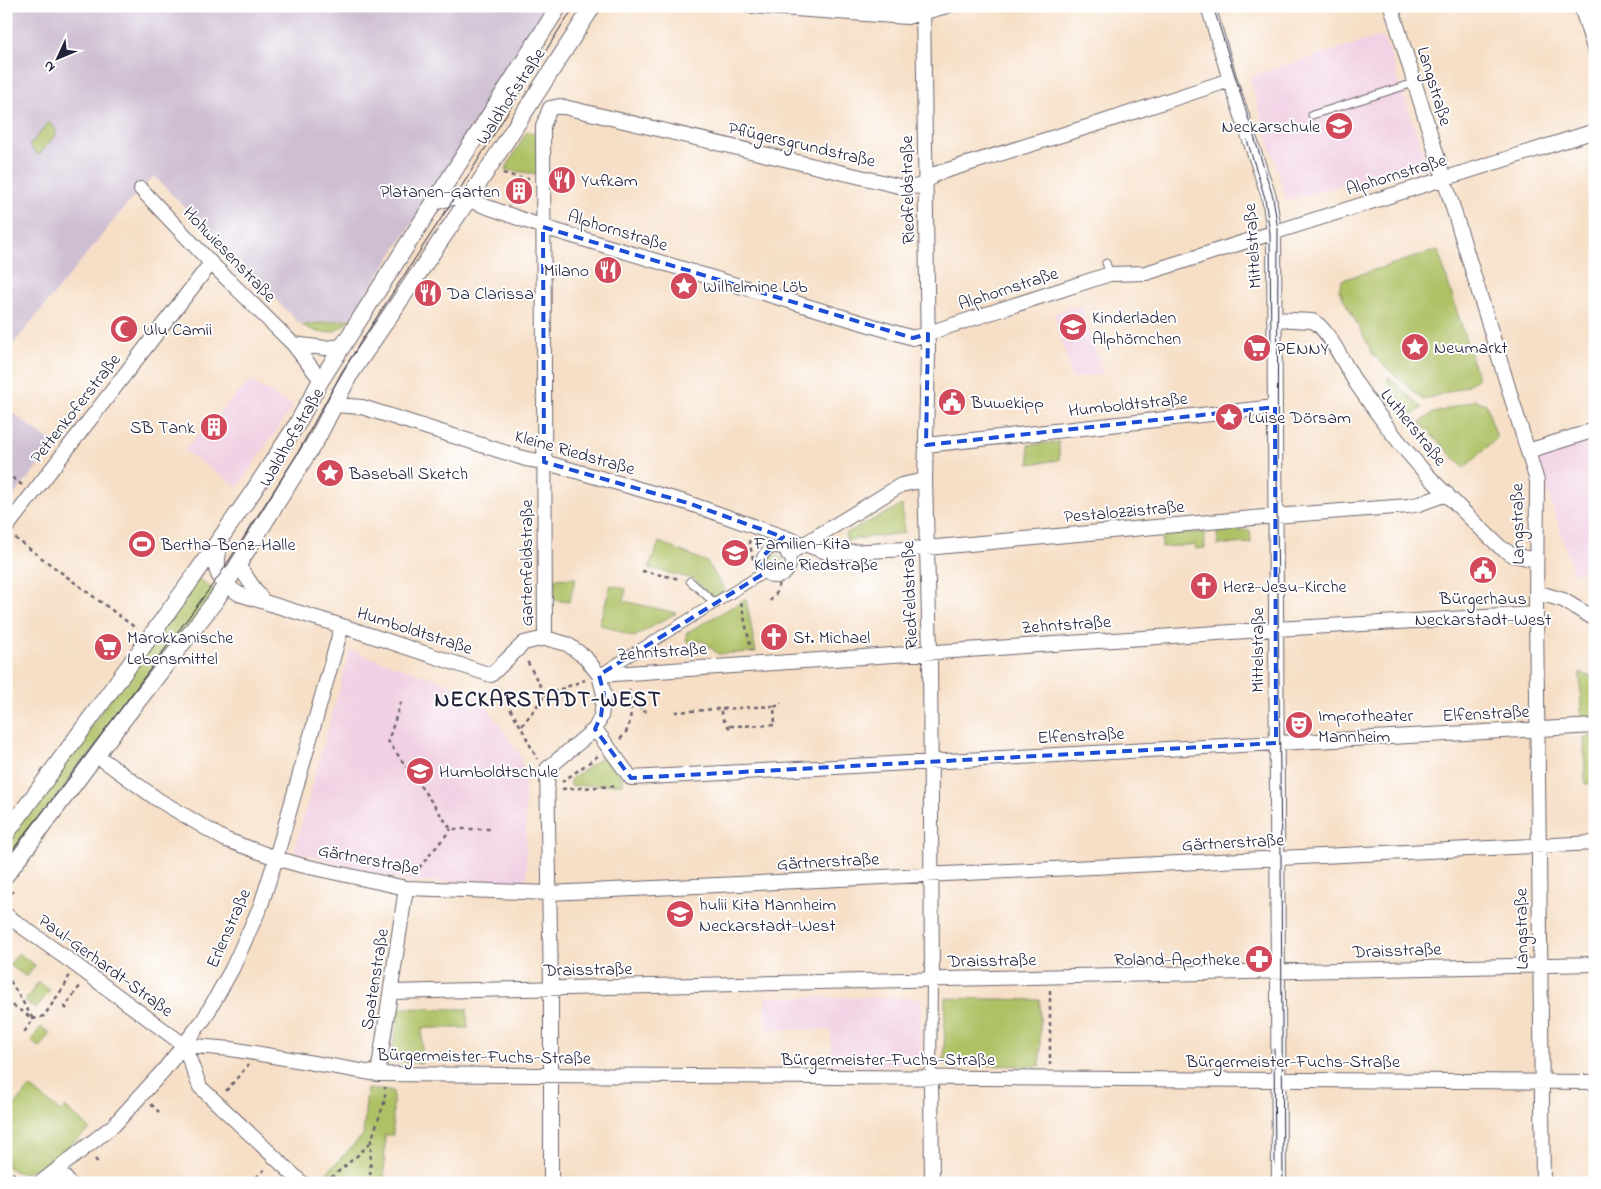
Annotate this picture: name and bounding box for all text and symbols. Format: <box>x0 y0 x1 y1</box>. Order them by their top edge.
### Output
north arrow <box>32 32 82 82</box>
street label: Waldhofstraße <box>471 43 553 151</box>
street label: Langstraße <box>1408 44 1458 130</box>
text: N <box>39 55 61 77</box>
school or university icon: Neckarschule <box>1324 111 1354 141</box>
place label: Neckarschule <box>1222 115 1321 141</box>
street label: Pflügersgrundstraße <box>725 116 879 177</box>
street label: Riedfeldstraße <box>895 134 923 245</box>
street label: Alphornstraße <box>1343 148 1451 204</box>
restaurant icon: Yufkam <box>547 165 577 195</box>
place label: Yufkam <box>581 169 638 195</box>
building icon: Platanen-Garten <box>504 176 534 206</box>
place label: Platanen-Garten <box>380 180 500 206</box>
street label: Hohwiesenstraße <box>176 201 282 310</box>
street label: Mittelstraße <box>1238 201 1270 289</box>
street label: Alphornstraße <box>564 204 672 260</box>
restaurant icon: Milano <box>593 255 623 285</box>
place label: Milano <box>544 259 589 285</box>
street label: Alphornstraße <box>955 261 1063 318</box>
place icon: Wilhelmine Löb <box>669 271 699 301</box>
place label: Wilhelmine Löb <box>703 275 808 301</box>
restaurant icon: Da Clarissa <box>413 278 443 308</box>
place label: Da Clarissa <box>446 282 534 308</box>
place label: Kinderladen Alphörnchen <box>1092 306 1181 353</box>
school or university icon: Kinderladen Alphörnchen <box>1058 312 1088 342</box>
mosque icon: Ulu Camii <box>109 314 139 344</box>
place label: Ulu Camii <box>143 318 212 344</box>
place icon: Neumarkt <box>1400 332 1430 362</box>
supermarket icon: PENNY <box>1242 333 1272 363</box>
place label: Neumarkt <box>1434 336 1508 362</box>
place label: PENNY <box>1276 337 1330 363</box>
street label: Pettenkoferstraße <box>25 348 129 470</box>
street label: Waldhofstraße <box>254 383 332 493</box>
street label: Lutherstraße <box>1373 384 1452 473</box>
public building icon: Buwekipp <box>937 387 967 417</box>
street label: Humboldtstraße <box>1067 387 1190 425</box>
place label: Buwekipp <box>970 391 1044 417</box>
place icon: Luise Dörsam <box>1214 402 1244 432</box>
place label: Luise Dörsam <box>1248 406 1351 432</box>
building icon: SB Tank <box>199 412 229 442</box>
place label: SB Tank <box>130 416 195 442</box>
street label: Kleine Riedstraße <box>511 424 638 484</box>
place icon: Baseball Sketch <box>315 458 345 488</box>
place label: Baseball Sketch <box>348 462 468 488</box>
street label: Langstraße <box>1505 482 1534 565</box>
street label: Pestalozzistraße <box>1063 495 1187 531</box>
street label: Gartenfeldstraße <box>515 499 541 627</box>
sports icon: Bertha-Benz-Halle <box>127 529 157 559</box>
place label: Familien-Kita Kleine Riedstraße <box>753 532 879 579</box>
place label: Bertha-Benz-Halle <box>160 533 296 559</box>
school or university icon: Familien-Kita Kleine Riedstraße <box>720 538 750 568</box>
street label: Riedfeldstraße <box>896 539 926 650</box>
public building icon: Bürgerhaus Neckarstadt-West <box>1468 555 1498 585</box>
church icon: Herz-Jesu-Kirche <box>1189 571 1219 601</box>
place label: Herz-Jesu-Kirche <box>1223 575 1347 601</box>
place label: Bürgerhaus Neckarstadt-West <box>1415 587 1551 634</box>
street label: Humboldtstraße <box>353 601 476 663</box>
street label: Mittelstraße <box>1246 606 1272 693</box>
street label: Zehntstraße <box>1020 610 1113 642</box>
church icon: St. Michael <box>759 622 789 652</box>
place label: Marokkanische Lebensmittel <box>127 626 234 673</box>
place label: St. Michael <box>793 626 870 652</box>
supermarket icon: Marokkanische Lebensmittel <box>93 632 123 662</box>
street label: Zehntstraße <box>616 637 709 669</box>
district label: NECKARSTADT-WEST <box>434 685 662 717</box>
street label: Elfenstraße <box>1442 700 1531 730</box>
place label: Improtheater Mannheim <box>1318 704 1413 751</box>
theatre icon: Improtheater Mannheim <box>1284 710 1314 740</box>
street label: Elfenstraße <box>1037 722 1126 752</box>
school or university icon: Humboldtschule <box>405 756 435 786</box>
place label: Humboldtschule <box>439 760 559 786</box>
street label: Gärtnerstraße <box>1181 828 1286 860</box>
street label: Gärtnerstraße <box>316 838 422 884</box>
street label: Gärtnerstraße <box>776 847 881 879</box>
street label: Erlenstraße <box>201 884 259 973</box>
street label: Langstraße <box>1509 887 1538 970</box>
place label: hulii Kita Mannheim Neckarstadt-West <box>699 893 836 940</box>
school or university icon: hulii Kita Mannheim Neckarstadt-West <box>665 899 695 929</box>
street label: Paul-Gerhardt-Straße <box>32 909 178 1025</box>
street label: Spatenstraße <box>355 926 397 1032</box>
street label: Draisstraße <box>1351 937 1443 967</box>
pharmacy icon: Roland-Apotheke <box>1244 944 1274 974</box>
street label: Draisstraße <box>946 948 1038 976</box>
place label: Roland-Apotheke <box>1114 948 1241 974</box>
street label: Draisstraße <box>542 957 634 985</box>
street label: Bürgermeister-Fuchs-Straße <box>376 1043 592 1074</box>
street label: Bürgermeister-Fuchs-Straße <box>780 1048 996 1075</box>
street label: Bürgermeister-Fuchs-Straße <box>1185 1050 1401 1077</box>

